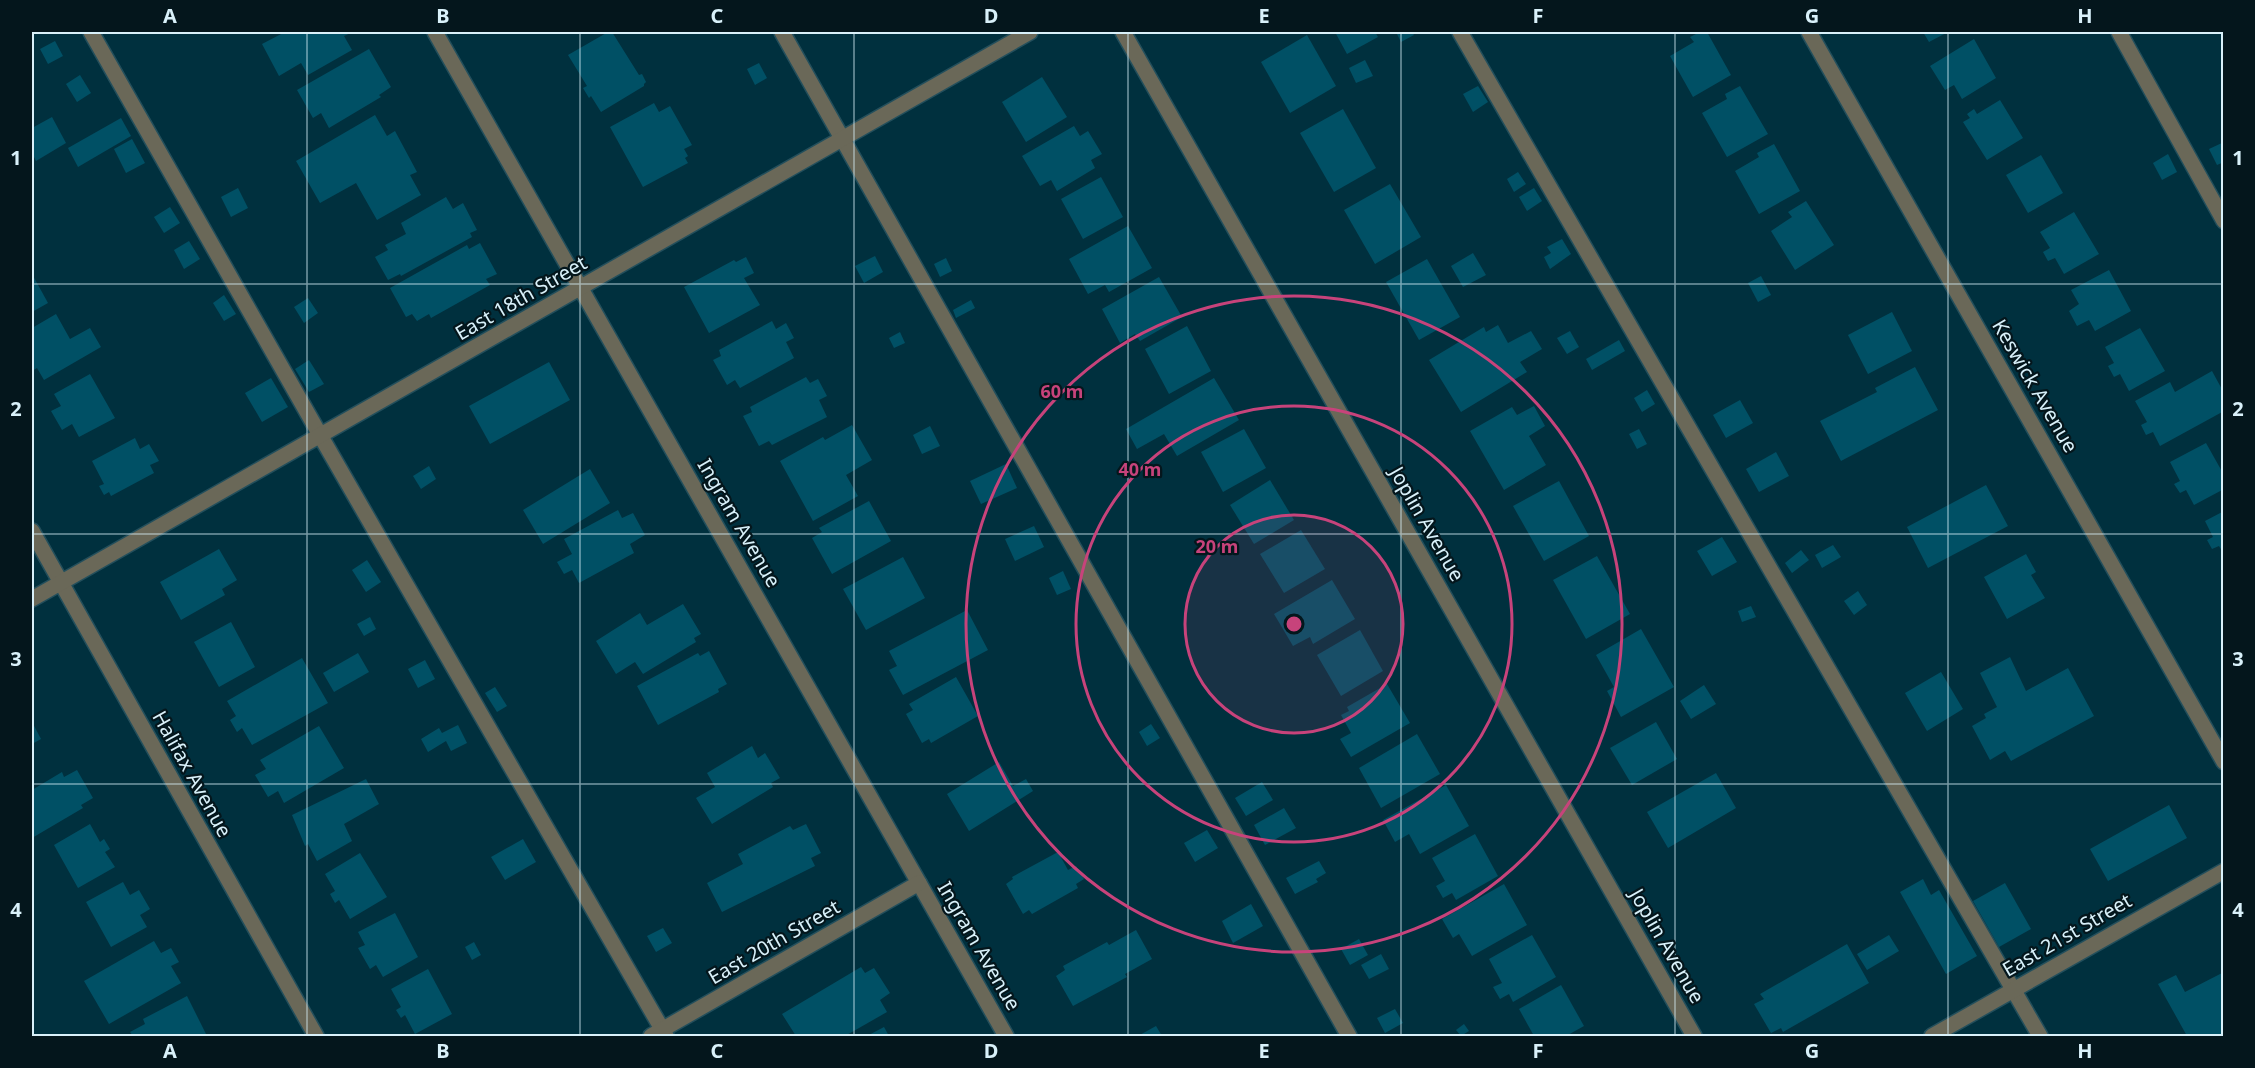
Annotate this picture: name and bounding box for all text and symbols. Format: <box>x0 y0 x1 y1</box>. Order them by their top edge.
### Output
text: A <box>163 2 177 29</box>
text: B <box>436 2 450 29</box>
text: C <box>711 2 724 29</box>
text: D <box>984 2 998 29</box>
text: E <box>1258 2 1270 29</box>
text: F <box>1533 2 1543 29</box>
text: G <box>1805 2 1819 29</box>
text: H <box>2077 2 2093 29</box>
text: 1 <box>10 144 22 171</box>
text: 1 <box>2232 144 2244 171</box>
street label: East 18th Street <box>450 249 592 346</box>
street label: Keswick Avenue <box>1986 314 2085 457</box>
text: 60 m <box>1041 379 1083 403</box>
text: 2 <box>10 395 22 422</box>
text: 2 <box>2232 395 2244 422</box>
street label: Ingram Avenue <box>692 453 787 592</box>
text: 40 m <box>1119 457 1161 481</box>
street label: Joplin Avenue <box>1383 460 1471 586</box>
text: 20 m <box>1196 534 1238 558</box>
centre of rings <box>1284 614 1304 634</box>
text: 3 <box>10 645 22 672</box>
text: 3 <box>2232 645 2244 672</box>
street label: Halifax Avenue <box>147 706 238 842</box>
street label: Ingram Avenue <box>932 876 1027 1015</box>
street label: Joplin Avenue <box>1623 882 1711 1008</box>
street label: East 21st Street <box>1997 887 2136 983</box>
street label: East 20th Street <box>703 893 845 990</box>
text: 4 <box>10 896 22 923</box>
text: 4 <box>2232 896 2244 923</box>
text: A <box>163 1037 177 1064</box>
text: B <box>436 1037 450 1064</box>
text: C <box>711 1037 724 1064</box>
text: D <box>984 1037 998 1064</box>
text: E <box>1258 1037 1270 1064</box>
text: F <box>1533 1037 1543 1064</box>
text: G <box>1805 1037 1819 1064</box>
text: H <box>2077 1037 2093 1064</box>

